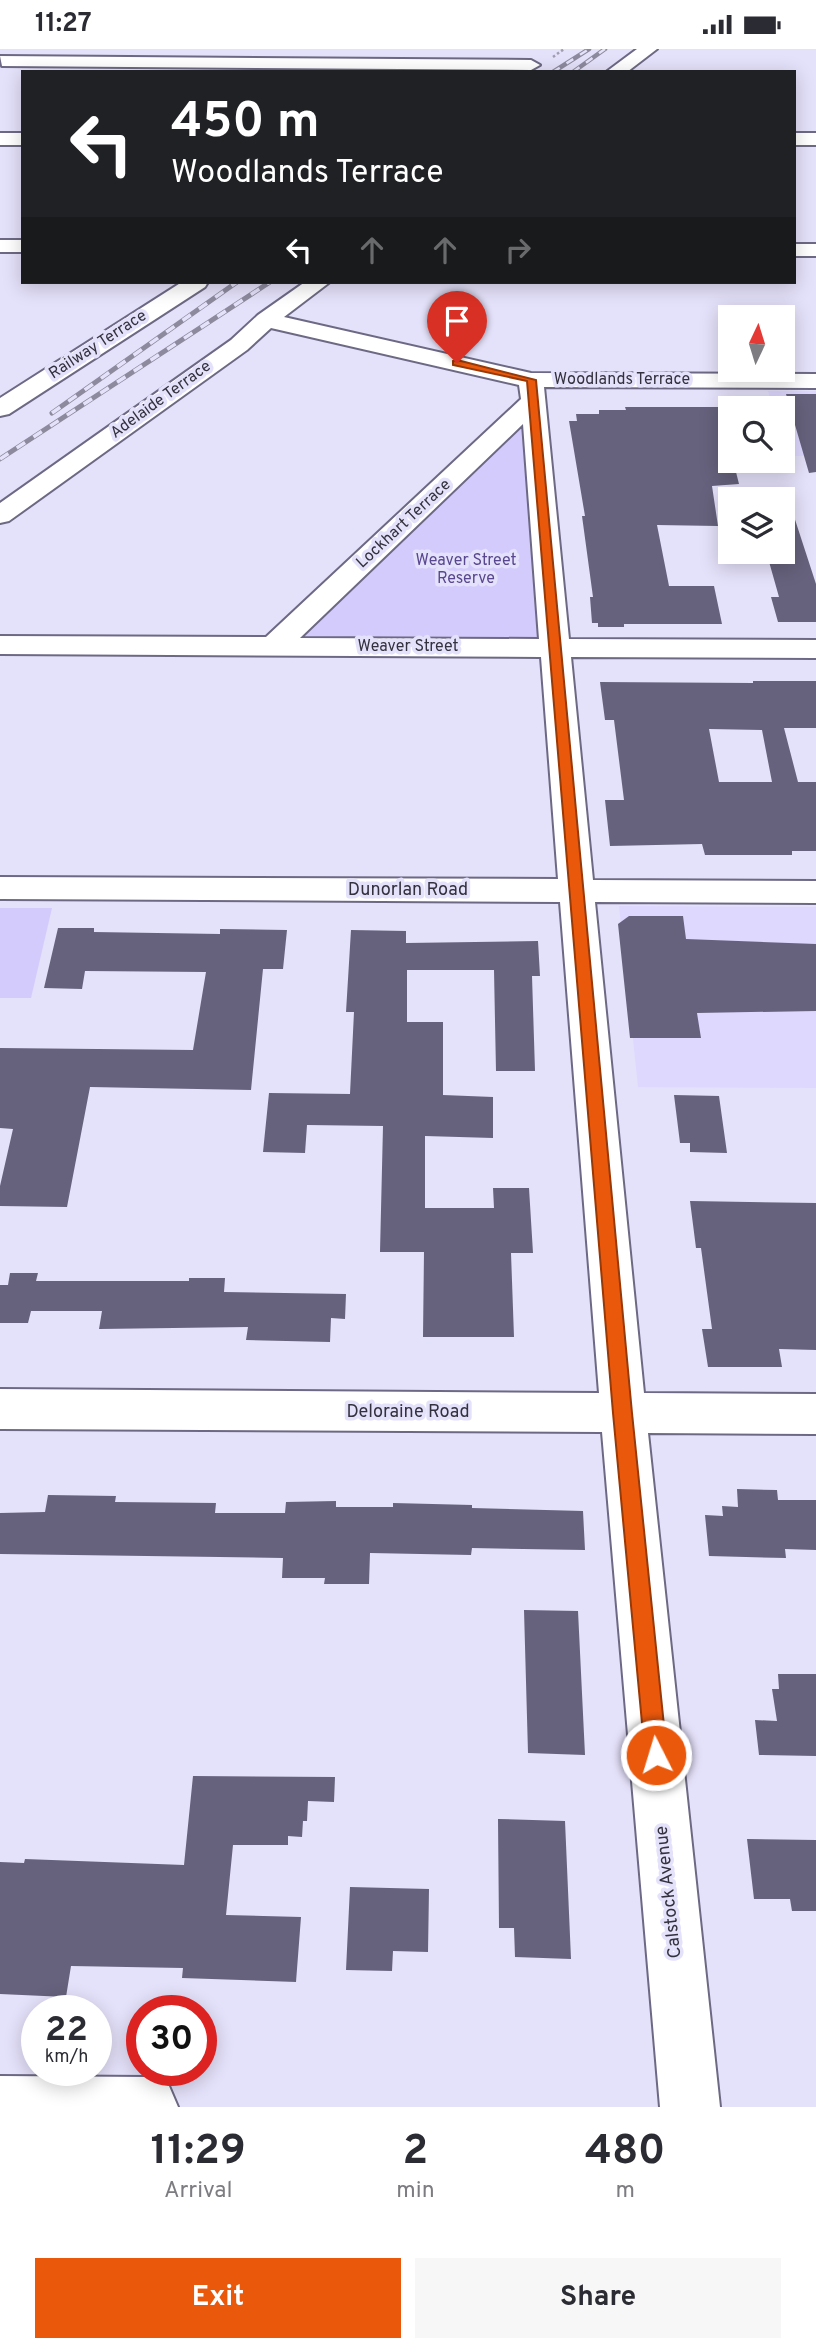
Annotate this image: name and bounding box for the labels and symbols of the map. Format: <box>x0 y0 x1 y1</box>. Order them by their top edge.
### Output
pin <box>427 291 487 363</box>
north arrow <box>718 305 794 381</box>
street label: Railway Terrace <box>45 306 151 384</box>
street label: Adelaide Terrace <box>107 357 215 443</box>
street label: Woodlands Terrace <box>554 370 690 390</box>
street label: Lockhart Terrace <box>353 475 455 573</box>
park label: Weaver Street Reserve <box>416 551 516 589</box>
street label: Weaver Street <box>358 637 458 657</box>
street label: Dunorlan Road <box>348 879 468 902</box>
street label: Deloraine Road <box>346 1401 470 1424</box>
position arrow <box>619 1718 693 1792</box>
street label: Calstock Avenue <box>651 1825 687 1959</box>
speed limit sign: 30 <box>126 1995 217 2086</box>

